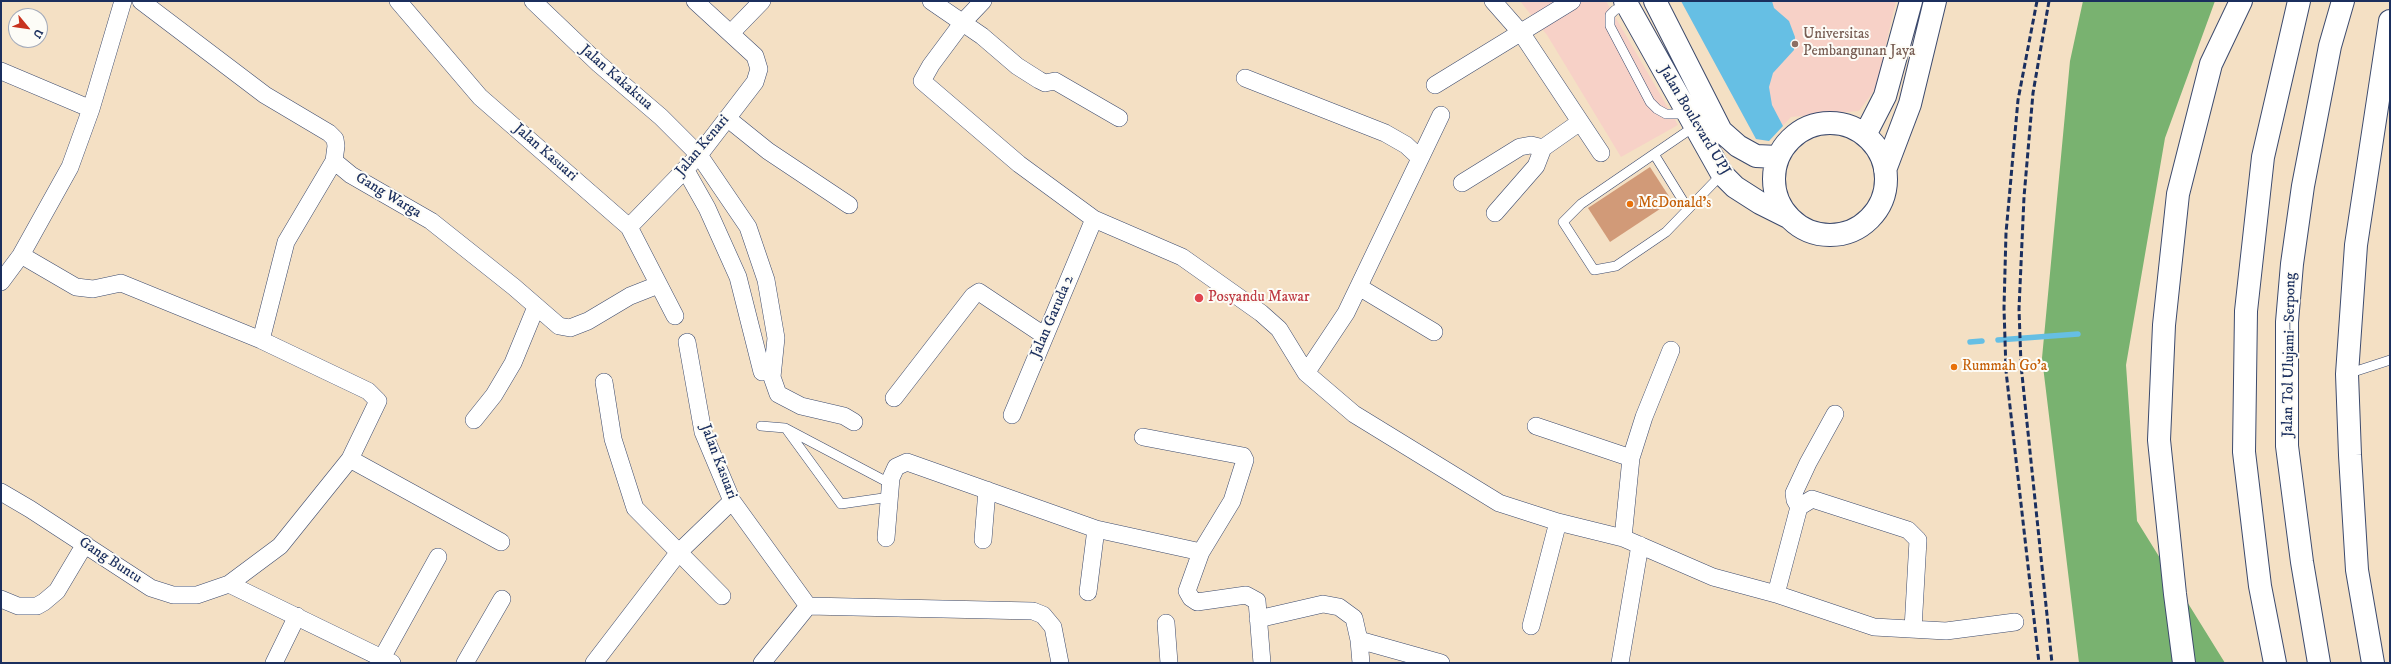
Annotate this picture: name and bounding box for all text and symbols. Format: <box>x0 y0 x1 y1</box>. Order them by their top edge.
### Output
north arrow <box>8 8 48 48</box>
text: U <box>29 26 46 40</box>
place label: Universitas Pembangunan Jaya <box>1803 26 1915 61</box>
marker: Universitas Pembangunan Jaya <box>1790 39 1800 49</box>
street label: Jalan Kakaktua <box>576 42 656 114</box>
street label: Jalan Boulevard UPJ <box>1654 63 1734 179</box>
street label: Jalan Kenari <box>672 112 734 180</box>
street label: Jalan Kasuari <box>509 120 581 186</box>
street label: Gang Warga <box>352 169 424 223</box>
place label: McDonald's <box>1638 195 1711 213</box>
marker: McDonald's <box>1625 199 1635 209</box>
street label: Jalan Garuda 2 <box>1028 273 1078 361</box>
street label: Jalan Tol Ulujami–Serpong <box>2280 273 2300 437</box>
place label: Posyandu Mawar <box>1208 289 1310 307</box>
marker: Posyandu Mawar <box>1193 292 1205 304</box>
place label: Rummah Go'a <box>1962 358 2047 376</box>
marker: Rummah Go'a <box>1949 362 1959 372</box>
street label: Jalan Kasuari <box>695 422 741 502</box>
street label: Gang Buntu <box>75 534 145 588</box>

